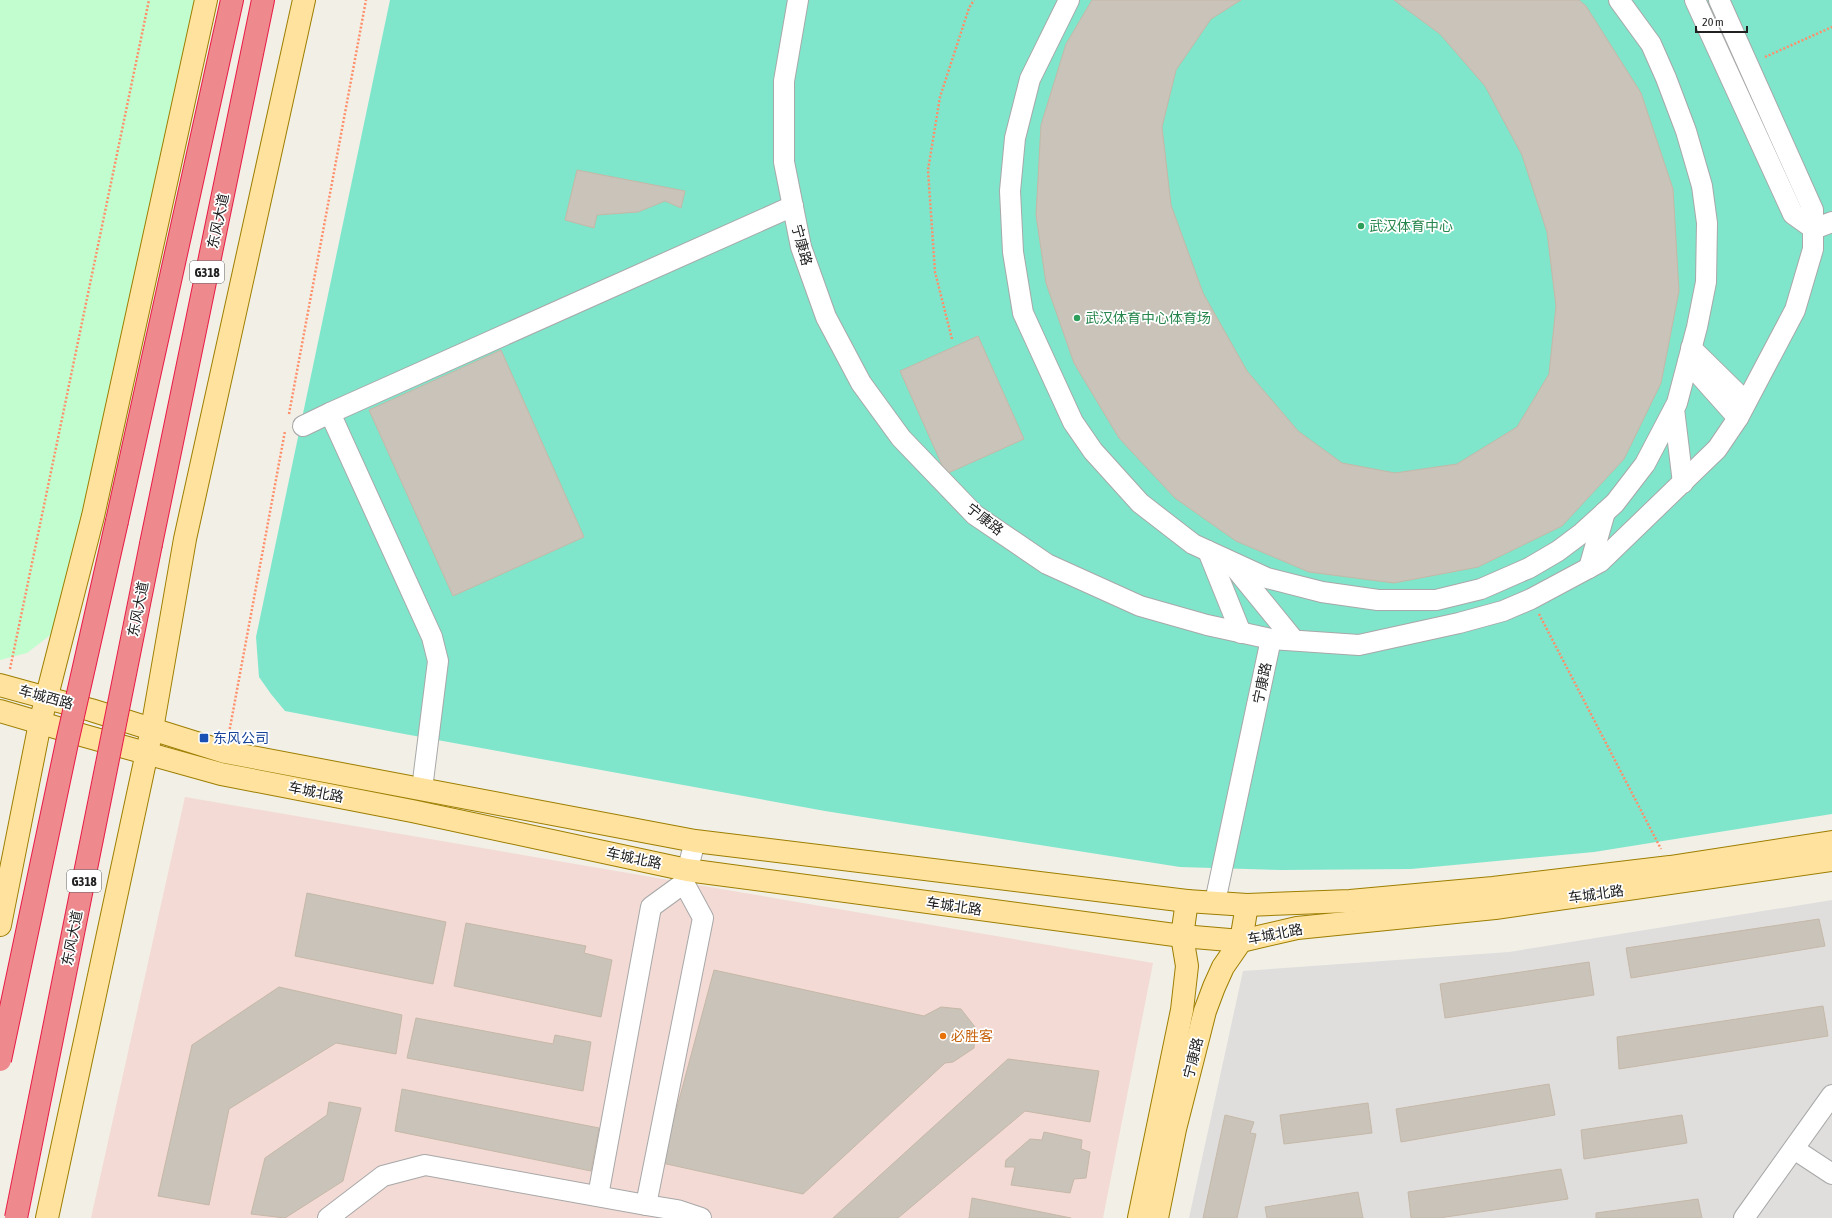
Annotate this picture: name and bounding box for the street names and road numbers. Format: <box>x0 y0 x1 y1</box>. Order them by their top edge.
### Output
street label: 东风大道 <box>204 192 232 250</box>
street label: 宁康路 <box>789 223 815 267</box>
road number: G318 <box>190 261 224 283</box>
street label: 宁康路 <box>964 500 1006 538</box>
street label: 东风大道 <box>125 580 151 638</box>
street label: 宁康路 <box>1250 661 1274 705</box>
street label: 车城西路 <box>17 682 75 712</box>
street label: 车城北路 <box>287 779 345 805</box>
street label: 车城北路 <box>605 844 663 872</box>
road number: G318 <box>67 870 101 892</box>
street label: 车城北路 <box>1567 882 1625 906</box>
street label: 车城北路 <box>925 894 983 918</box>
street label: 东风大道 <box>59 909 85 967</box>
street label: 车城北路 <box>1246 921 1304 947</box>
street label: 宁康路 <box>1180 1036 1206 1080</box>

